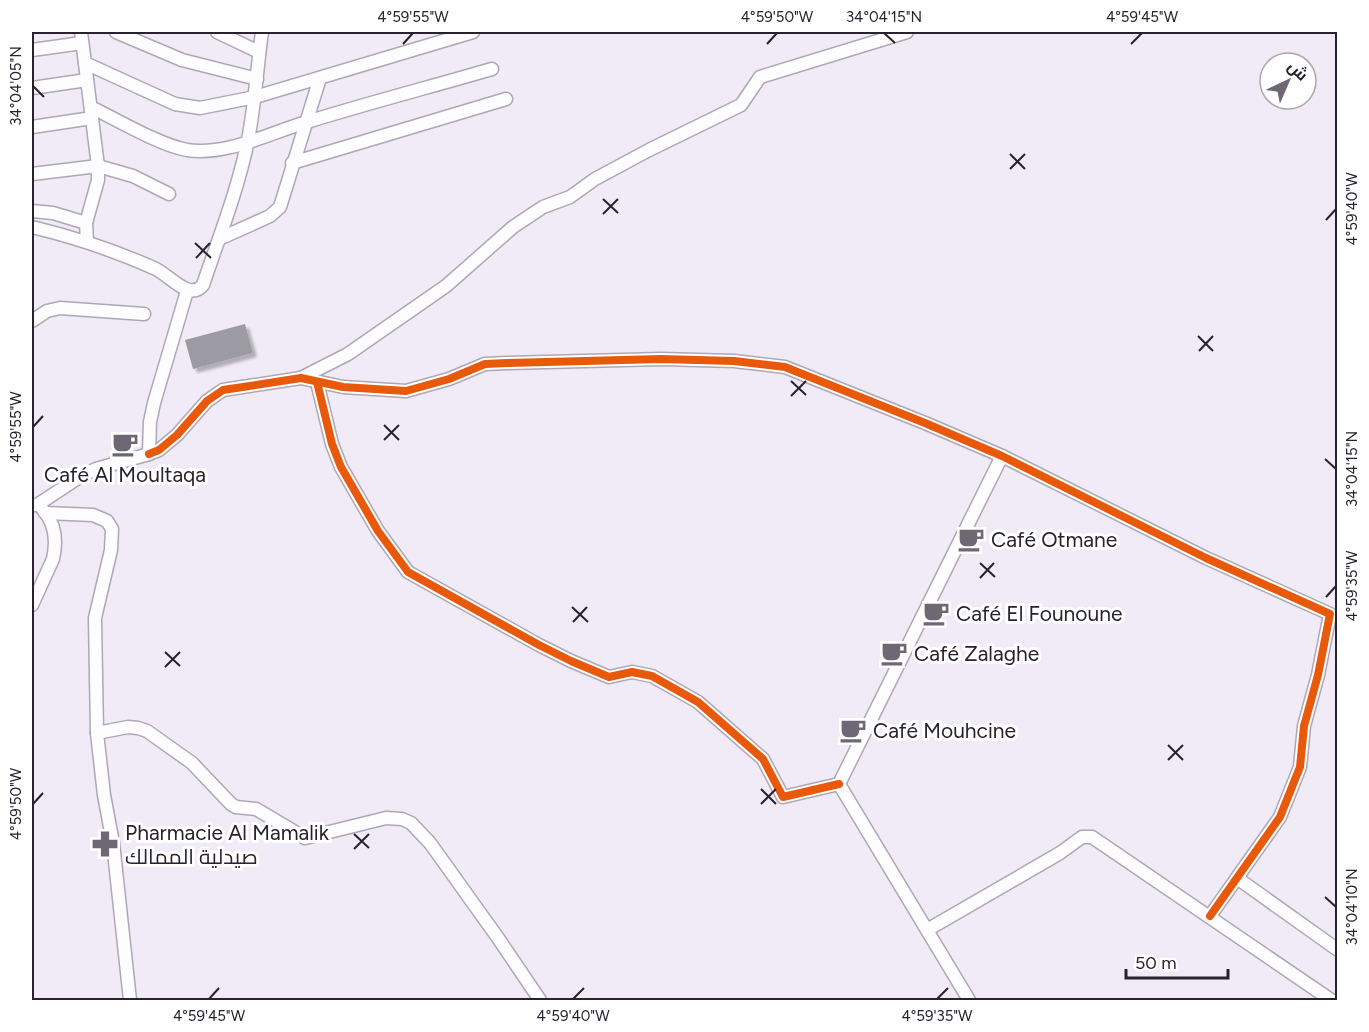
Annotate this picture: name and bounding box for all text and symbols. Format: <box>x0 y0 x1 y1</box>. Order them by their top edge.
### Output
text: 4°59'55"W <box>377 8 449 26</box>
text: 4°59'50"W <box>741 8 814 26</box>
text: 34°04'15"N <box>846 8 922 26</box>
text: 4°59'45"W <box>1106 8 1179 26</box>
text: 34°04'05"N <box>7 46 25 126</box>
north arrow <box>1258 51 1318 111</box>
text: ش <box>1284 57 1312 85</box>
text: 4°59'40"W <box>1343 172 1361 246</box>
text: 4°59'55"W <box>7 391 25 463</box>
cafe icon: Café Al Moultaqa <box>110 429 140 459</box>
text: 34°04'15"N <box>1343 431 1361 507</box>
place label: Café Al Moultaqa <box>44 462 206 487</box>
cafe icon: Café Otmane <box>956 524 986 554</box>
place label: Café Otmane <box>991 527 1117 552</box>
text: 4°59'35"W <box>1343 550 1361 621</box>
cafe icon: Café El Founoune <box>921 598 951 628</box>
place label: Café El Founoune <box>956 601 1122 626</box>
cafe icon: Café Zalaghe <box>879 638 909 668</box>
place label: Café Zalaghe <box>914 641 1039 666</box>
cafe icon: Café Mouhcine <box>838 715 868 745</box>
place label: Café Mouhcine <box>873 718 1016 743</box>
text: 4°59'50"W <box>7 767 25 840</box>
place label: Pharmacie Al Mamalik صيدلية الممالك <box>125 820 330 869</box>
pharmacy icon: Pharmacie Al Mamalik صيدلية الممالك <box>90 829 120 859</box>
text: 34°04'10"N <box>1343 868 1361 946</box>
scale bar <box>1126 942 1228 980</box>
text: 50 m <box>1135 952 1177 974</box>
text: 4°59'45"W <box>173 1007 246 1025</box>
text: 4°59'40"W <box>536 1007 610 1025</box>
text: 4°59'35"W <box>902 1007 973 1025</box>

